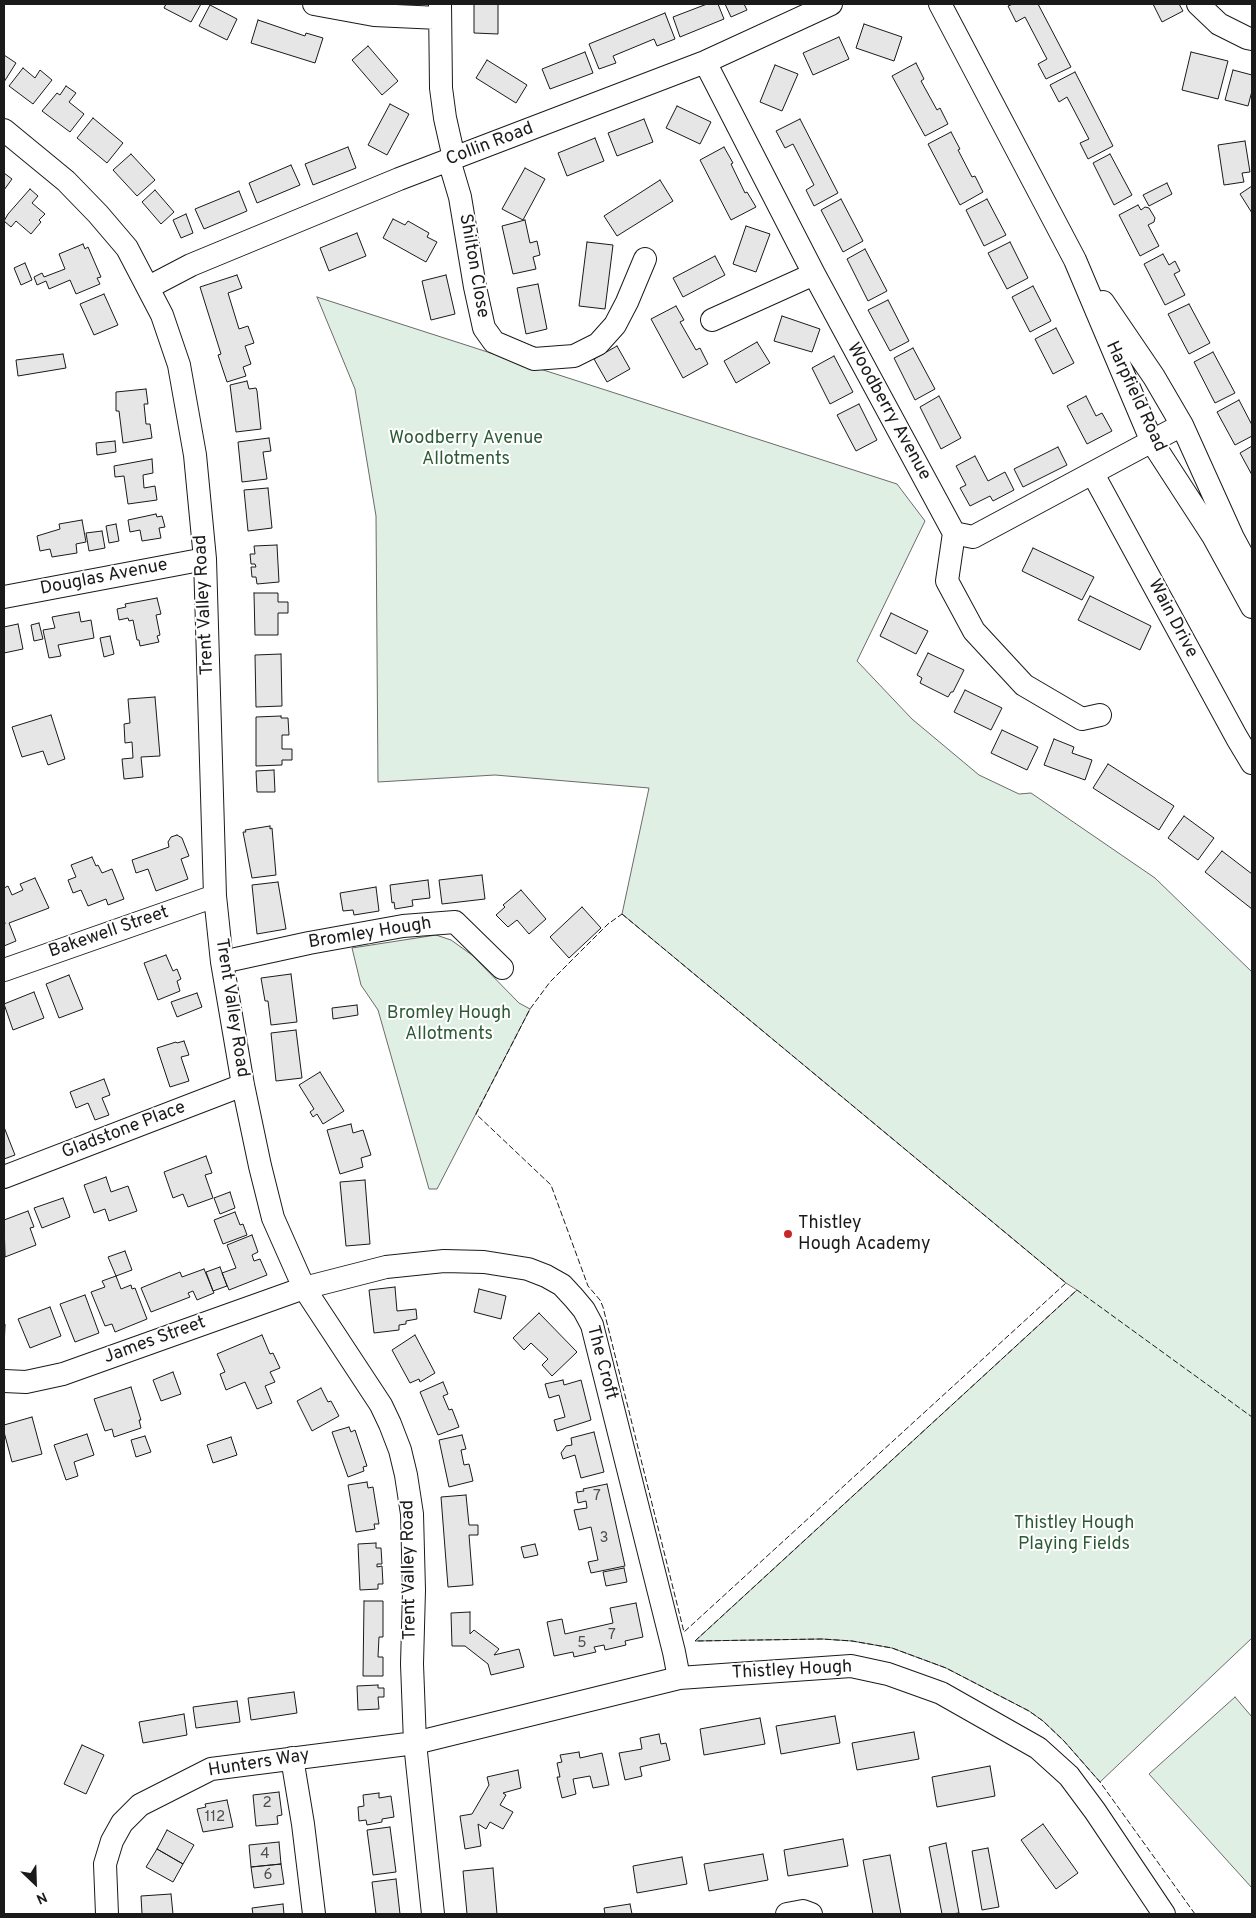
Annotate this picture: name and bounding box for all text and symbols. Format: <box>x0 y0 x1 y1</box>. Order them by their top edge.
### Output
street label: Collin Road <box>443 118 537 172</box>
street label: Shilton Close <box>453 212 493 320</box>
street label: Harpfield Road <box>1100 338 1170 456</box>
street label: Woodberry Avenue <box>841 340 935 484</box>
park label: Woodberry Avenue Allotments <box>389 428 543 470</box>
street label: Trent Valley Road <box>191 534 219 676</box>
street label: Douglas Avenue <box>38 555 170 601</box>
street label: Wain Drive <box>1142 576 1202 662</box>
street label: Bakewell Street <box>46 902 172 964</box>
street label: Bromley Hough <box>307 914 433 954</box>
street label: Trent Valley Road <box>209 937 253 1079</box>
park label: Bromley Hough Allotments <box>387 1003 511 1046</box>
street label: Gladstone Place <box>59 1097 189 1165</box>
place label: Thistley Hough Academy <box>798 1213 931 1256</box>
marker: Thistley Hough Academy <box>782 1228 794 1240</box>
street label: James Street <box>101 1313 209 1369</box>
street label: The Croft <box>581 1324 621 1402</box>
house number: 7 <box>593 1488 601 1506</box>
street label: Trent Valley Road <box>398 1500 422 1640</box>
park label: Thistley Hough Playing Fields <box>1014 1513 1134 1556</box>
house number: 3 <box>599 1530 609 1548</box>
house number: 7 <box>608 1627 616 1645</box>
house number: 5 <box>577 1635 587 1653</box>
street label: Thistley Hough <box>731 1657 853 1685</box>
street label: Hunters Way <box>207 1745 311 1783</box>
house number: 2 <box>262 1795 272 1813</box>
house number: 112 <box>205 1809 225 1827</box>
house number: 4 <box>260 1846 270 1864</box>
north arrow <box>10 1858 60 1908</box>
house number: 6 <box>264 1867 272 1885</box>
text: N <box>33 1887 49 1907</box>

